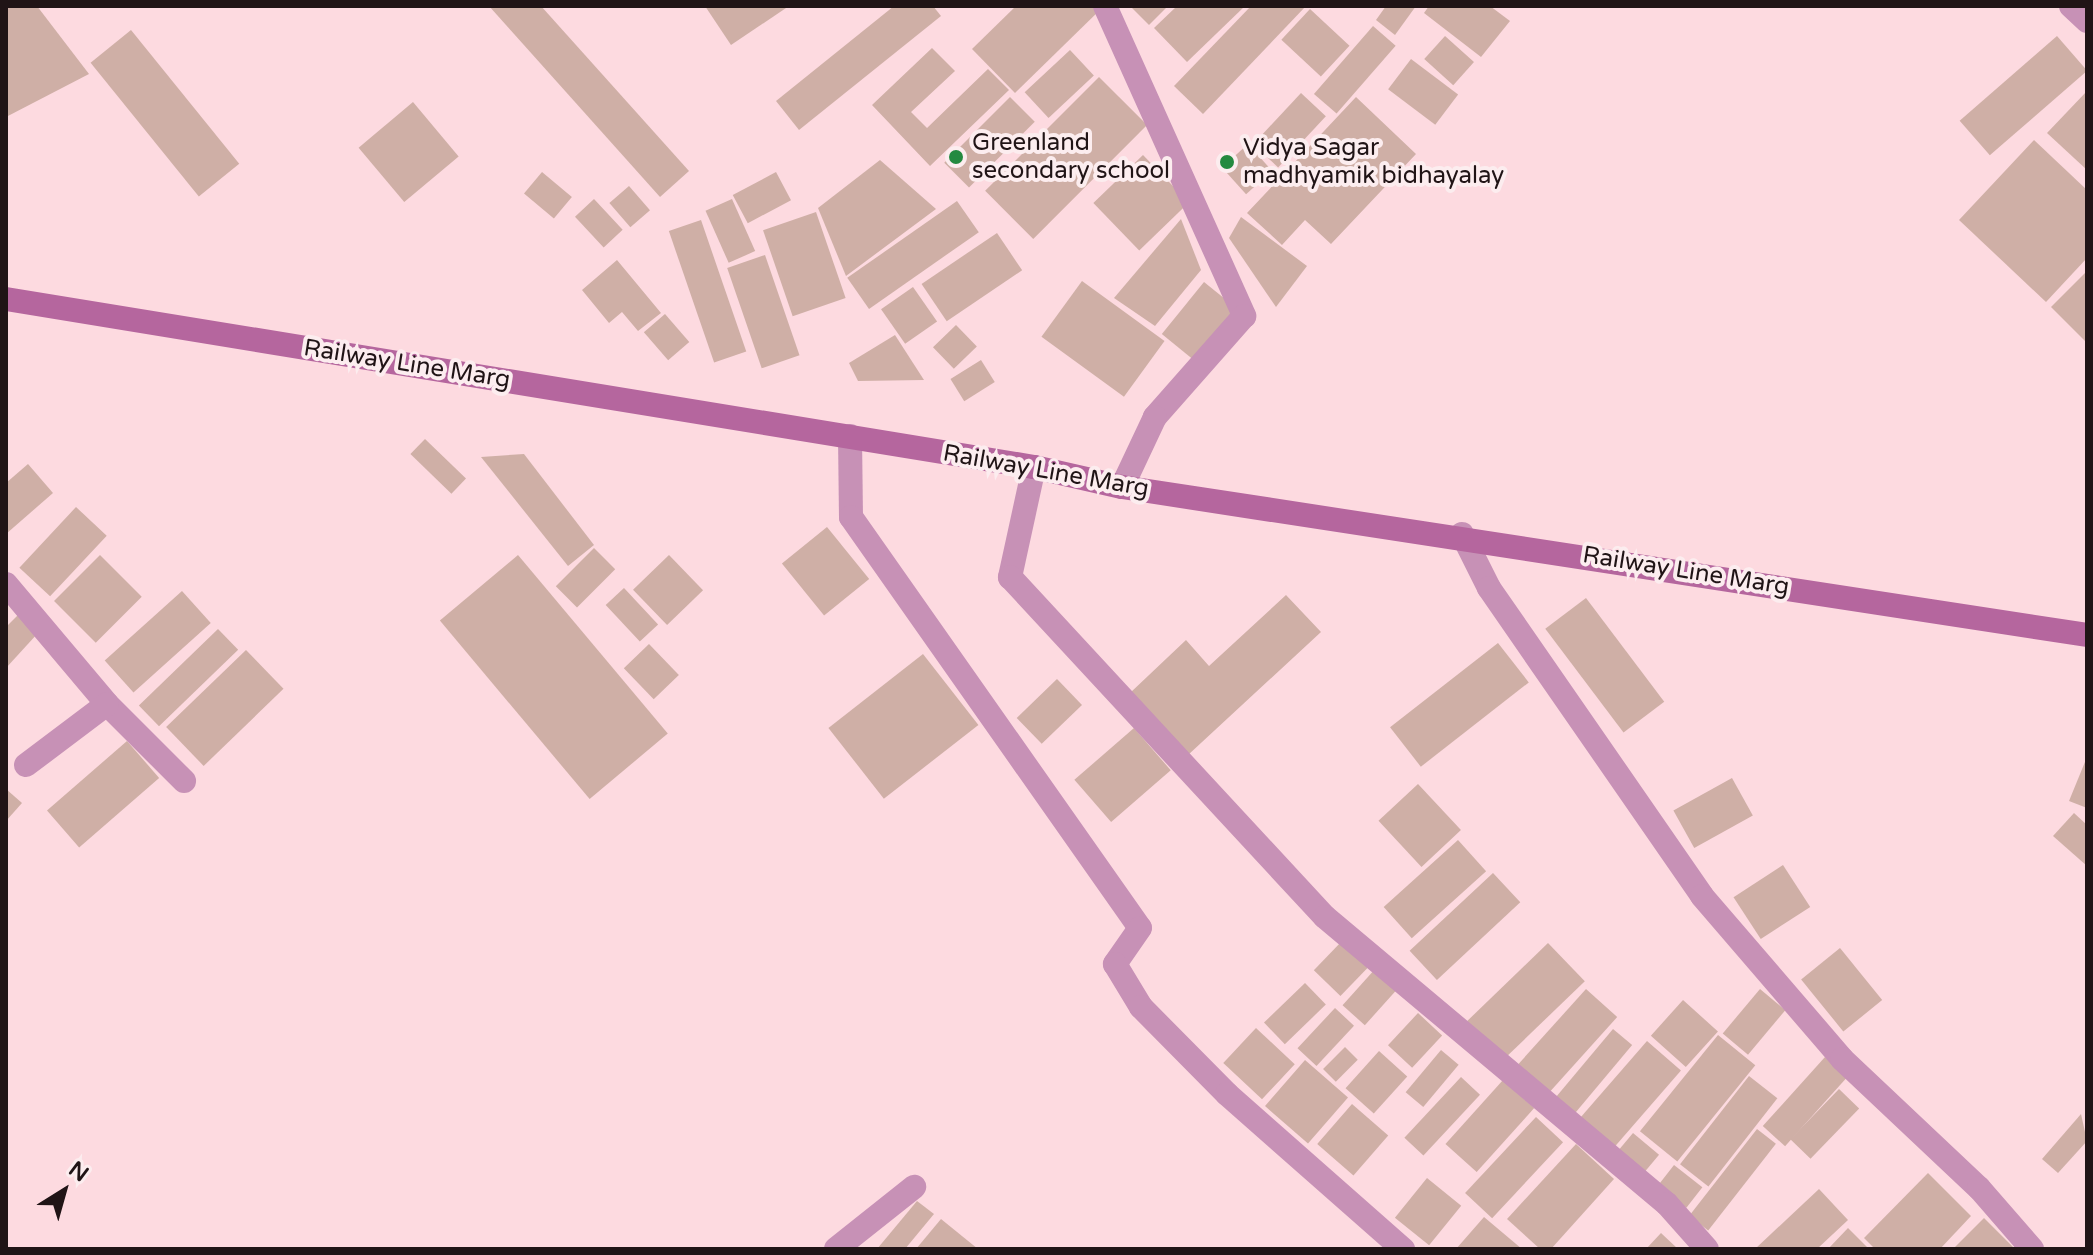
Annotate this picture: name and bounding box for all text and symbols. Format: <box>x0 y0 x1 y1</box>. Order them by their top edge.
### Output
place label: Greenland secondary school <box>972 129 1170 185</box>
place label: Vidya Sagar madhyamik bidhayalay <box>1243 134 1504 190</box>
marker: Greenland secondary school <box>947 148 965 166</box>
marker: Vidya Sagar madhyamik bidhayalay <box>1218 153 1236 171</box>
street label: Railway Line Marg <box>302 333 512 395</box>
street label: Railway Line Marg <box>941 439 1151 503</box>
street label: Railway Line Marg <box>1581 540 1791 602</box>
north arrow <box>24 1151 104 1231</box>
text: N <box>64 1156 93 1188</box>

